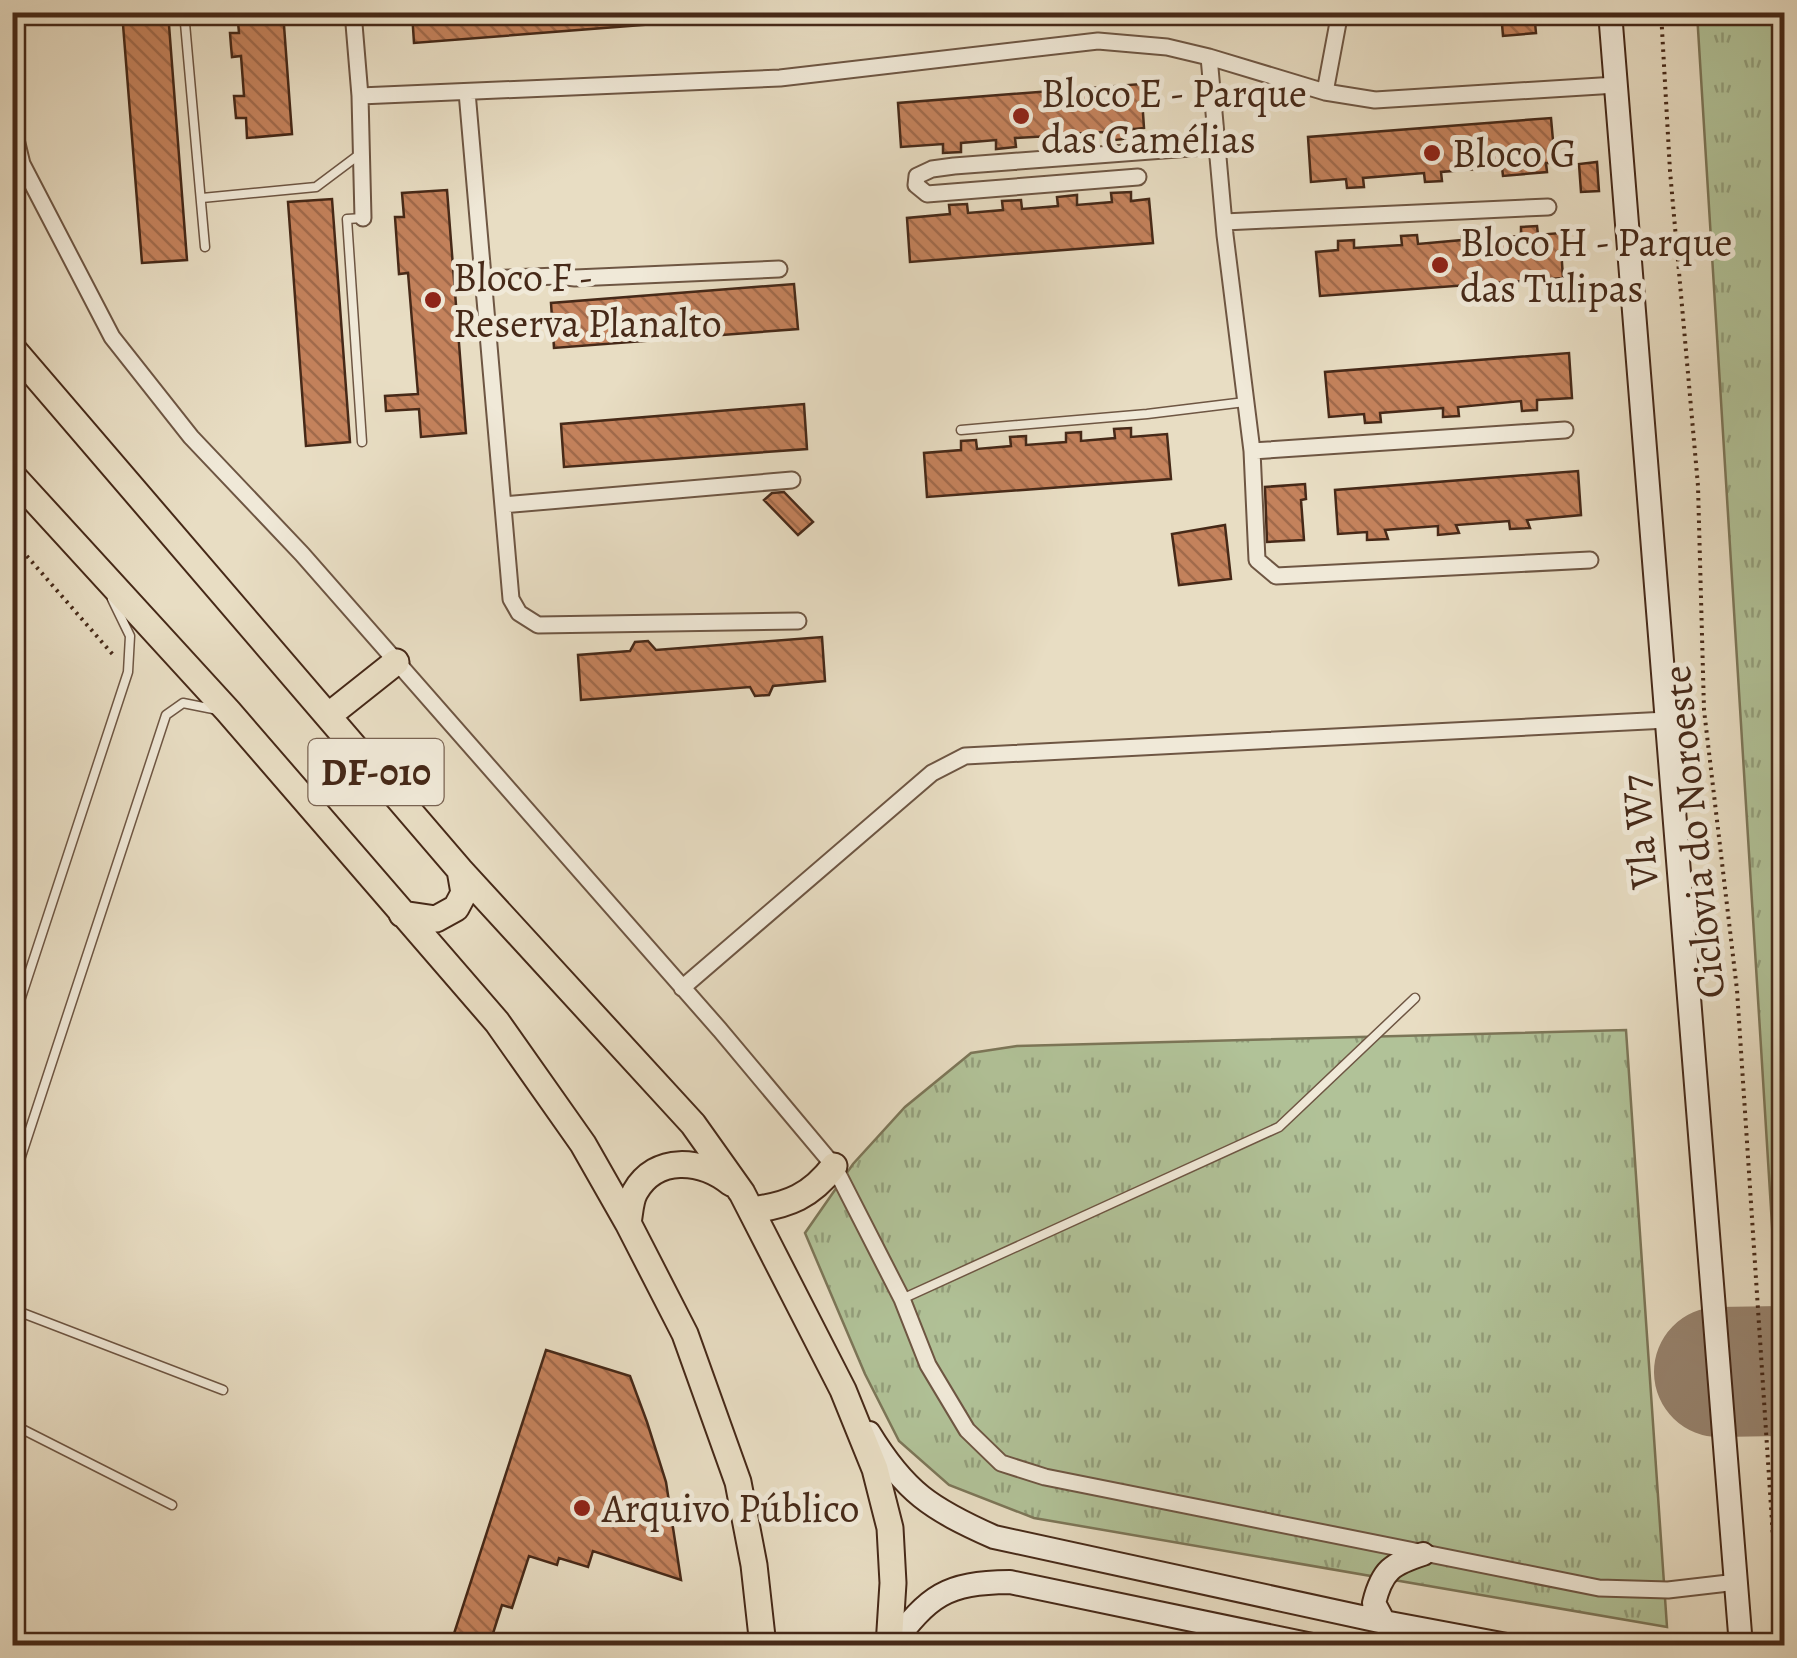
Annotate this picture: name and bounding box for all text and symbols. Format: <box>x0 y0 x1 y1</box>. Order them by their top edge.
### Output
place label: Bloco E - Parque das Camélias <box>1041 66 1307 167</box>
marker: Bloco E - Parque das Camélias <box>1010 105 1032 127</box>
place label: Bloco G <box>1452 126 1576 181</box>
marker: Bloco G <box>1421 142 1443 164</box>
place label: Bloco H - Parque das Tulipas <box>1460 215 1732 316</box>
place label: Bloco F - Reserva Planalto <box>453 250 722 351</box>
marker: Bloco H - Parque das Tulipas <box>1429 254 1451 276</box>
marker: Bloco F - Reserva Planalto <box>422 289 444 311</box>
street label: Ciclovia do Noroeste <box>1649 663 1738 1001</box>
road number: DF-010 <box>308 739 444 805</box>
street label: Vla W7 <box>1607 772 1672 892</box>
place label: Arquivo Público <box>601 1481 859 1536</box>
marker: Arquivo Público <box>571 1497 593 1519</box>

